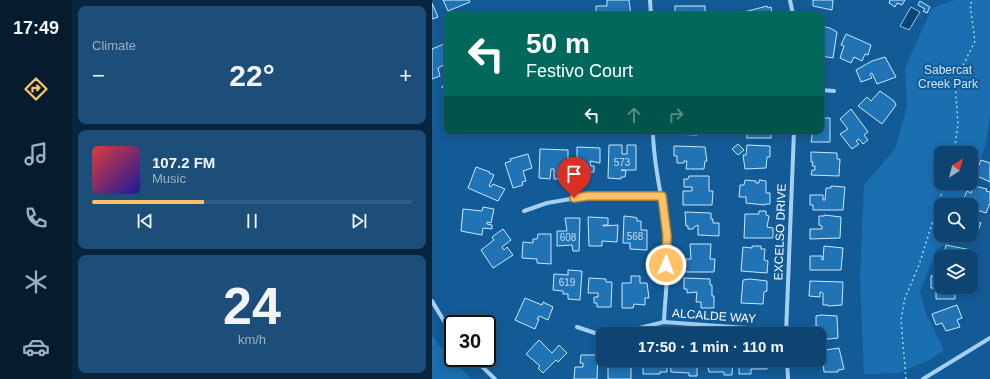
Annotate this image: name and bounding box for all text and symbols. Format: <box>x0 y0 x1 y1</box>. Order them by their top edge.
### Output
text: 17:49 <box>13 18 59 38</box>
icon: left <box>460 28 512 80</box>
text: 50 m <box>526 28 590 59</box>
text: Climate <box>92 38 136 53</box>
text: 22° <box>229 59 275 92</box>
text: Festivo Court <box>526 61 633 81</box>
text: − <box>92 63 105 88</box>
text: + <box>399 63 412 88</box>
park label: Sabercat Creek Park <box>918 63 979 91</box>
icon: directions <box>22 75 50 103</box>
icon: left <box>581 104 603 126</box>
icon: ahead <box>623 104 645 126</box>
icon: right <box>665 104 687 126</box>
icon: music <box>22 140 50 168</box>
north arrow <box>934 146 978 190</box>
map controls <box>934 146 978 294</box>
text: 107.2 FM <box>152 154 215 171</box>
pin <box>557 157 591 198</box>
house number: 573 <box>614 157 631 168</box>
icon: arrive <box>563 163 585 185</box>
text: Music <box>152 171 186 186</box>
street label: EXCELSO DRIVE <box>771 183 789 281</box>
button: search <box>934 198 978 242</box>
icon: phone <box>22 204 50 232</box>
icon: previous <box>134 210 156 232</box>
icon: pause <box>241 210 263 232</box>
icon: next <box>348 210 370 232</box>
house number: 568 <box>627 231 644 242</box>
house number: 608 <box>560 232 577 243</box>
position arrow <box>645 244 687 286</box>
button: layers <box>934 250 978 294</box>
icon: climate <box>22 268 50 296</box>
text: 24 <box>223 277 281 335</box>
house number: 619 <box>559 277 576 288</box>
street label: ALCALDE WAY <box>672 306 756 326</box>
speed limit sign: 30 <box>444 315 496 367</box>
text: km/h <box>238 332 266 347</box>
icon: car <box>22 333 50 361</box>
text: 17:50 · 1 min · 110 m <box>638 338 784 355</box>

